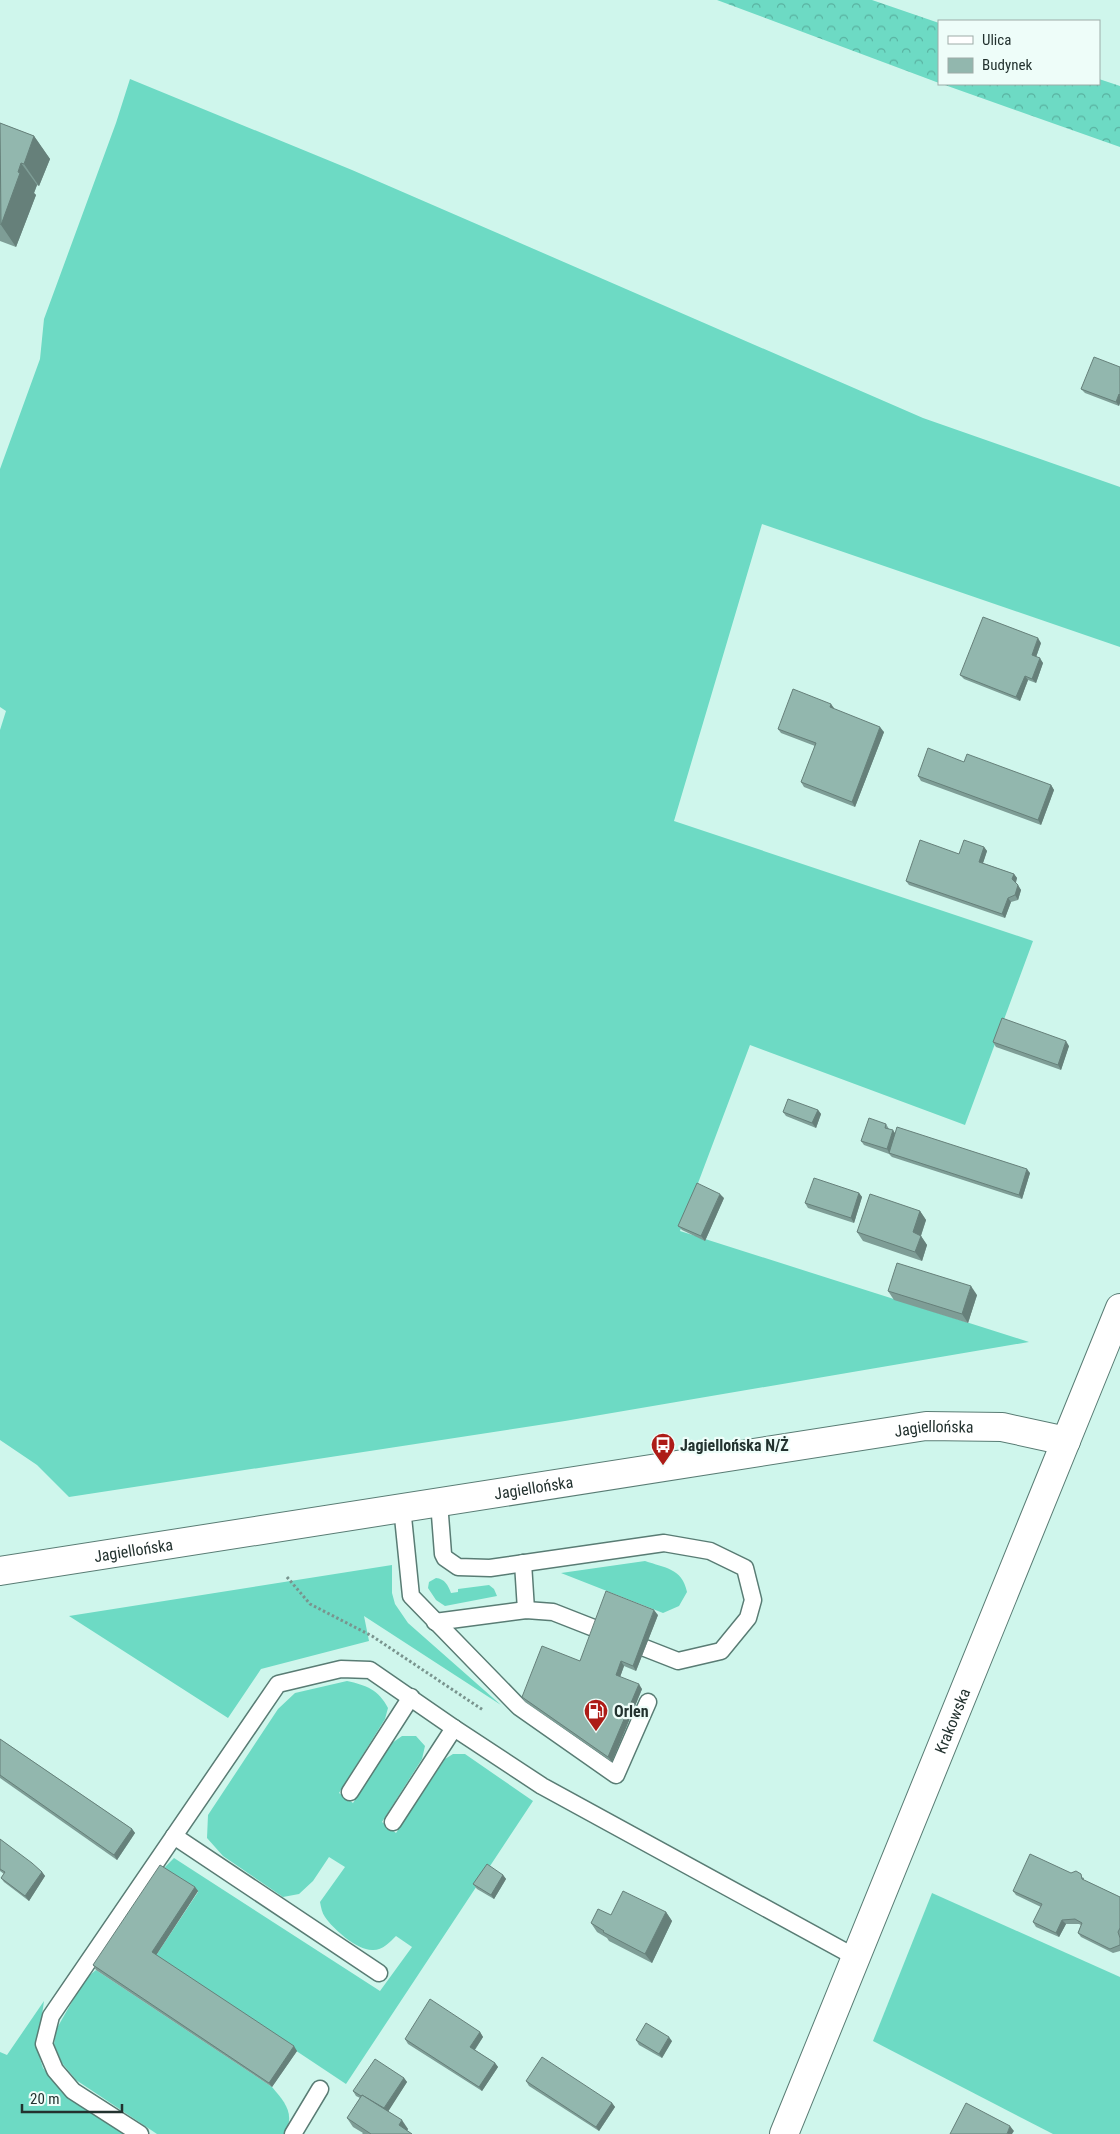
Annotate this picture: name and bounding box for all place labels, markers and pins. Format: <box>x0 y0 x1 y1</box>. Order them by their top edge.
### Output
bus stop icon: Jagiellońska N/Ż <box>650 1432 676 1466</box>
place label: Jagiellońska N/Ż <box>680 1436 789 1455</box>
fuel station icon: Orlen <box>583 1698 609 1732</box>
place label: Orlen <box>614 1702 649 1721</box>

